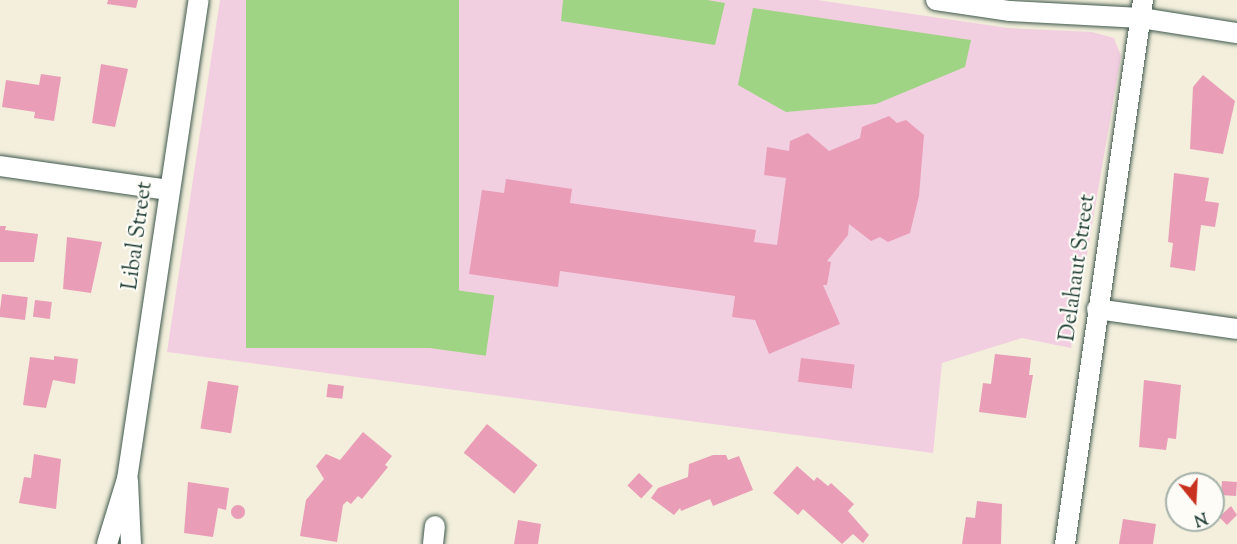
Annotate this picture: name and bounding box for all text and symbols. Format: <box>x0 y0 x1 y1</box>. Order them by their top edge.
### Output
street label: Libal Street <box>118 180 160 292</box>
street label: Delahaut Street <box>1056 193 1102 343</box>
north arrow <box>1165 472 1225 532</box>
text: N <box>1190 505 1210 531</box>

